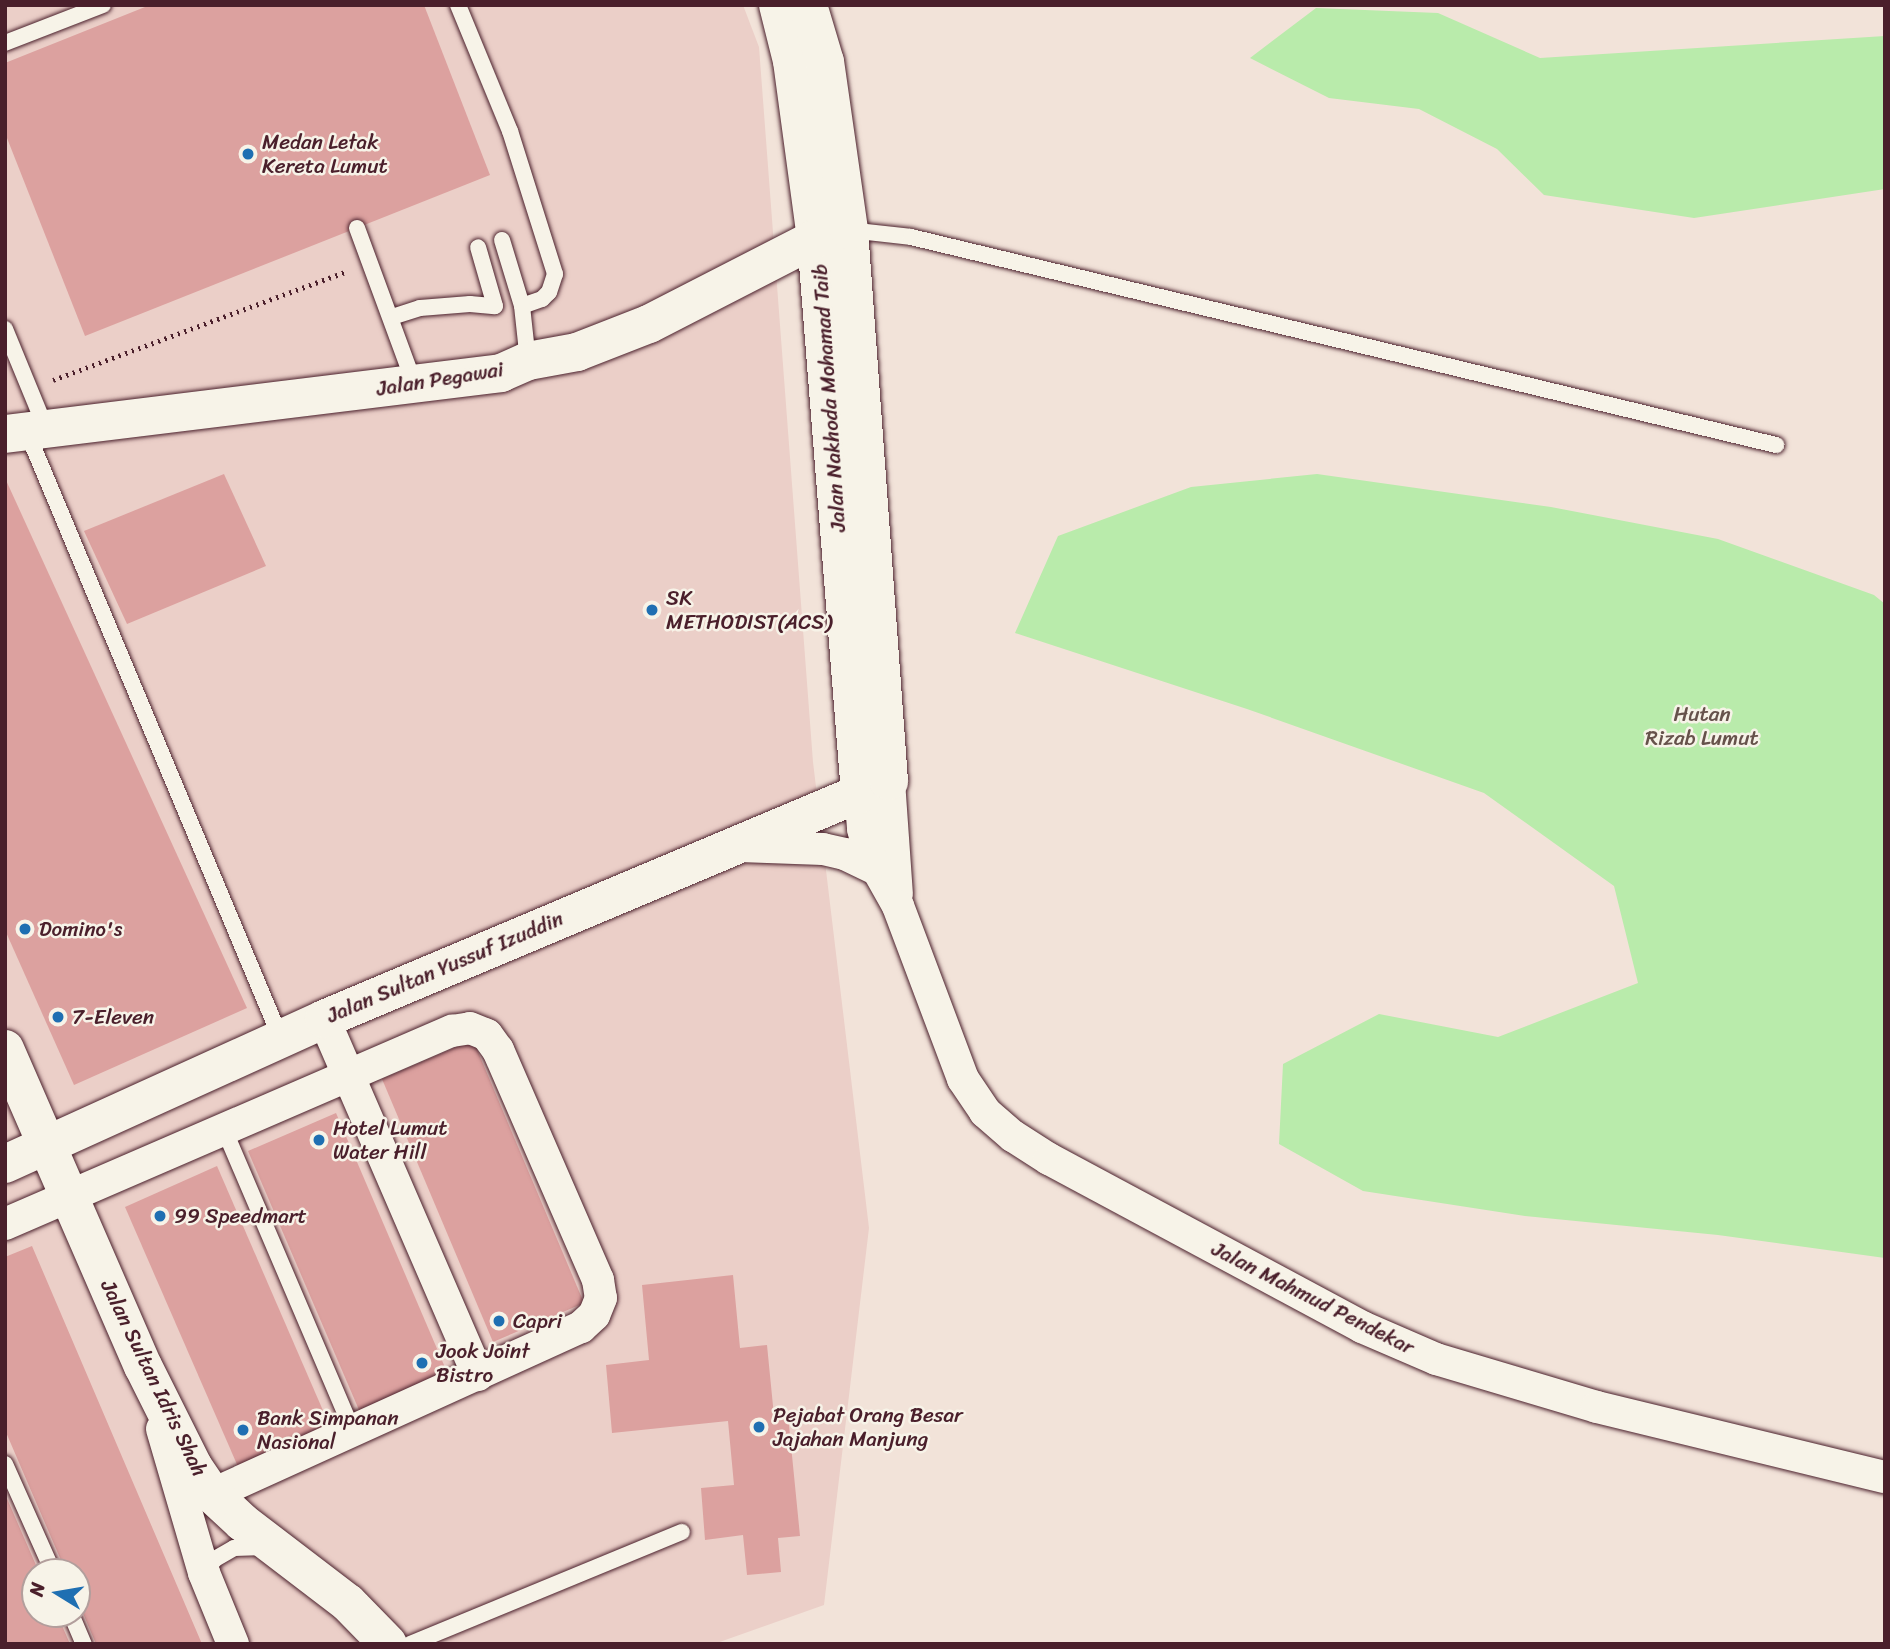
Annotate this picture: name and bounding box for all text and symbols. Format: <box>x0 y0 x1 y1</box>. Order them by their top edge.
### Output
place label: Medan Letak Kereta Lumut <box>262 129 388 179</box>
marker: Medan Letak Kereta Lumut <box>240 146 256 162</box>
street label: Jalan Nakhoda Mohamad Taib <box>807 263 851 533</box>
street label: Jalan Pegawai <box>374 356 506 402</box>
place label: SK METHODIST(ACS) <box>666 585 832 635</box>
marker: SK METHODIST(ACS) <box>644 602 660 618</box>
park label: Hutan Rizab Lumut <box>1645 701 1759 751</box>
street label: Jalan Sultan Yussuf Izuddin <box>323 906 567 1028</box>
place label: Domino's <box>39 916 122 942</box>
marker: Domino's <box>17 921 33 937</box>
place label: 7-Eleven <box>72 1004 154 1030</box>
marker: 7-Eleven <box>50 1009 66 1025</box>
place label: Hotel Lumut Water Hill <box>333 1115 447 1165</box>
marker: Hotel Lumut Water Hill <box>311 1132 327 1148</box>
place label: 99 Speedmart <box>174 1203 307 1229</box>
marker: 99 Speedmart <box>152 1208 168 1224</box>
street label: Jalan Mahmud Pendekar <box>1208 1236 1418 1360</box>
street label: Jalan Sultan Idris Shah <box>96 1276 212 1480</box>
place label: Capri <box>513 1308 562 1334</box>
marker: Capri <box>491 1313 507 1329</box>
place label: Jook Joint Bistro <box>436 1338 531 1388</box>
marker: Jook Joint Bistro <box>414 1355 430 1371</box>
place label: Pejabat Orang Besar Jajahan Manjung <box>773 1402 963 1452</box>
place label: Bank Simpanan Nasional <box>257 1405 399 1455</box>
marker: Pejabat Orang Besar Jajahan Manjung <box>751 1419 767 1435</box>
marker: Bank Simpanan Nasional <box>235 1422 251 1438</box>
north arrow <box>21 1558 91 1628</box>
text: N <box>19 1580 54 1599</box>

